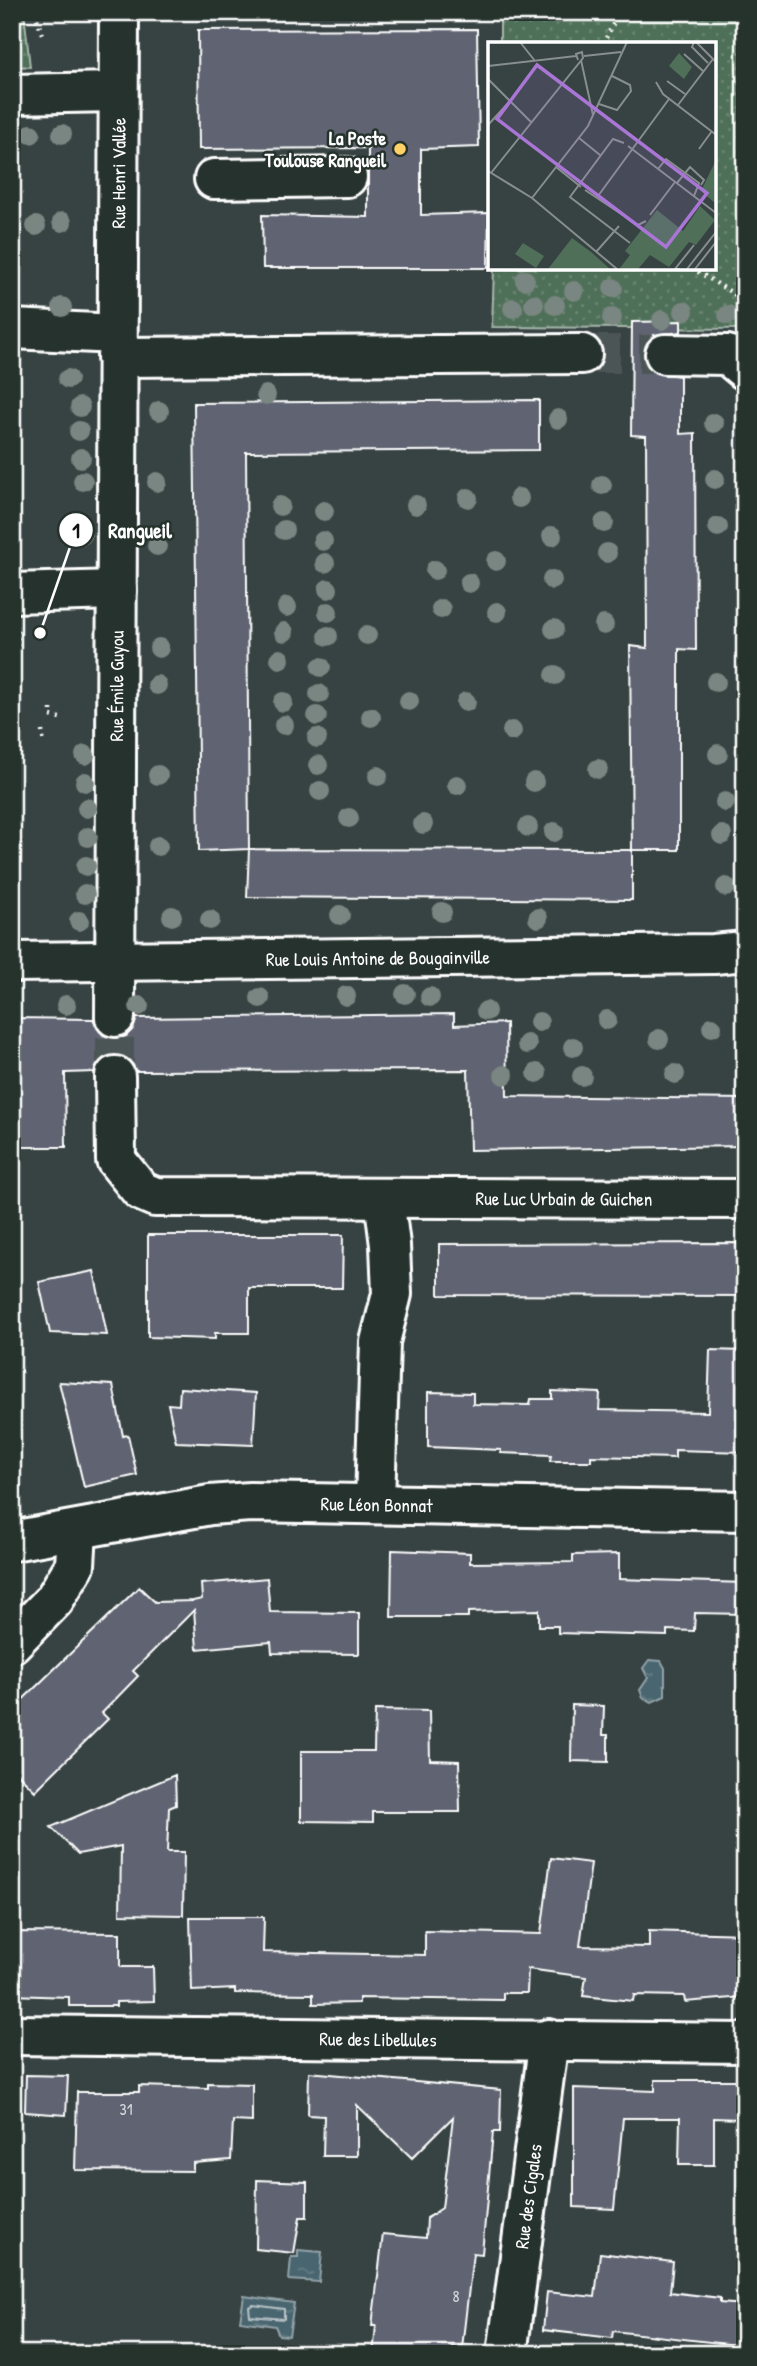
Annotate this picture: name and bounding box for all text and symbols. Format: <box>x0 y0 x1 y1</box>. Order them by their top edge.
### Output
inset map <box>488 42 715 270</box>
street label: Rue Henri Vallée <box>105 117 132 228</box>
place label: La Poste Toulouse Rangueil <box>264 125 387 174</box>
marker: La Poste Toulouse Rangueil <box>392 141 408 157</box>
callout: Rangueil <box>59 509 185 551</box>
text: 1 <box>72 516 80 545</box>
text: Rangueil <box>108 516 172 546</box>
street label: Rue Émile Guyou <box>103 630 130 741</box>
street label: Rue Louis Antoine de Bougainville <box>266 944 491 972</box>
street label: Rue Luc Urbain de Guichen <box>475 1185 652 1212</box>
street label: Rue Léon Bonnat <box>320 1490 433 1518</box>
street label: Rue des Libellules <box>319 2025 437 2053</box>
house number: 31 <box>120 2098 133 2120</box>
street label: Rue des Cigales <box>508 2142 548 2250</box>
house number: 8 <box>453 2285 460 2307</box>

